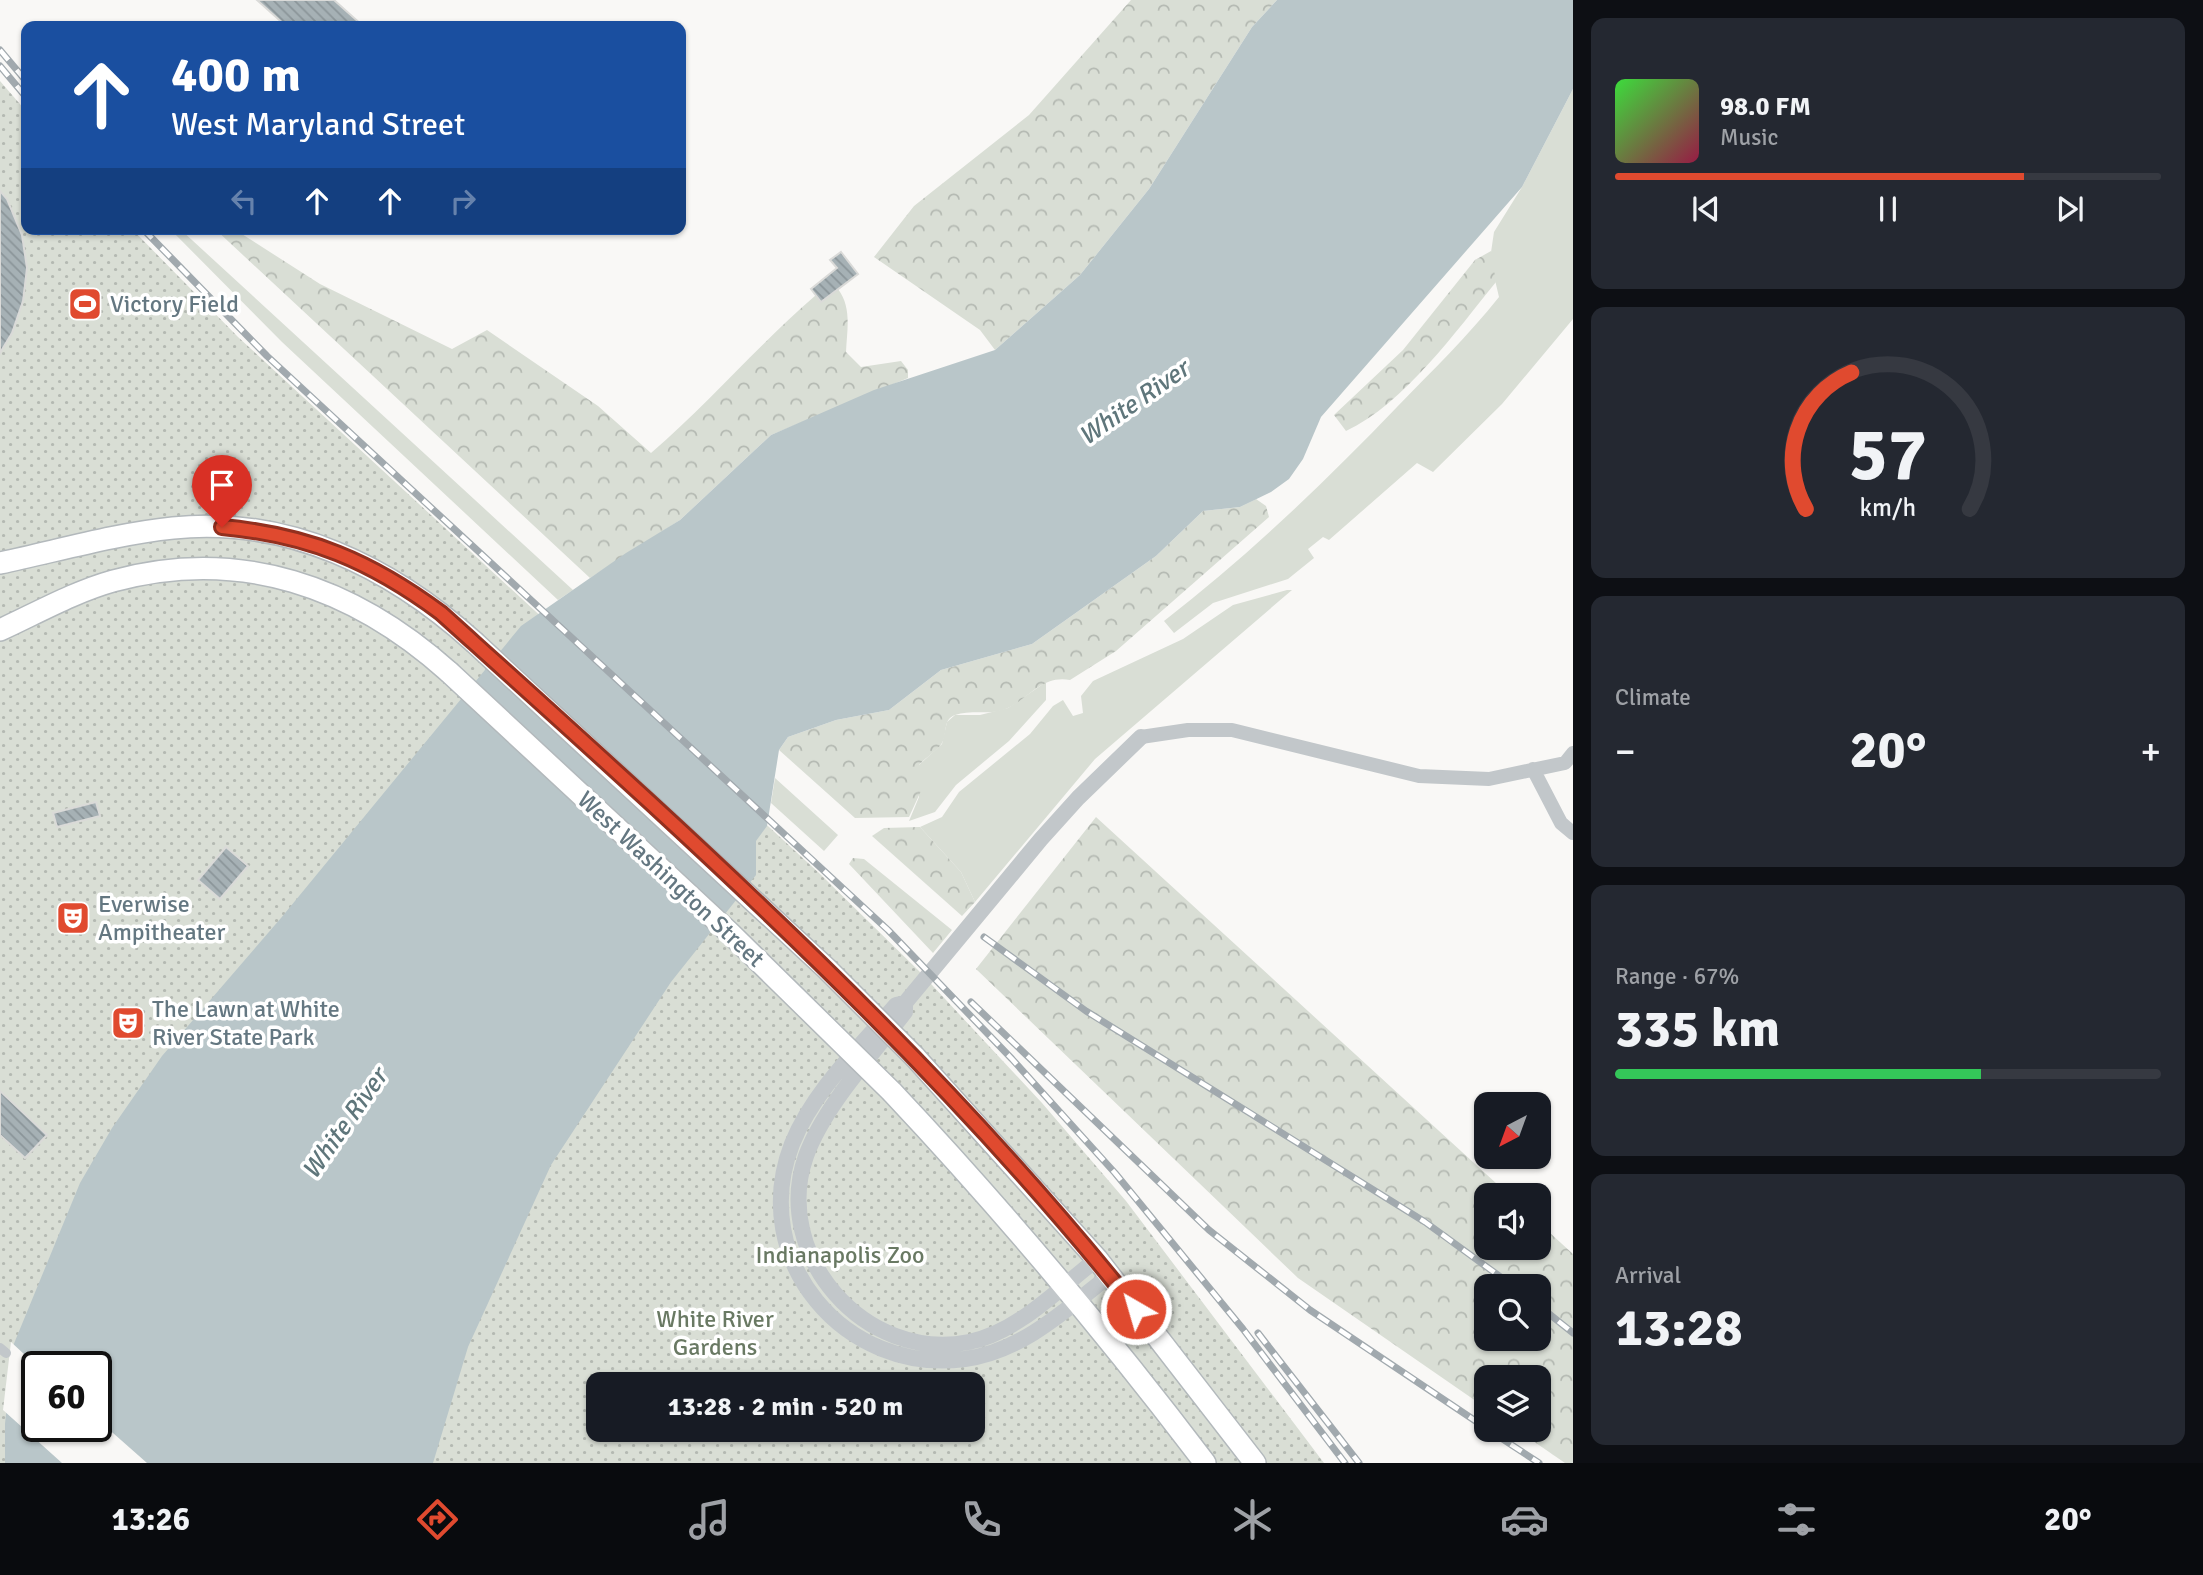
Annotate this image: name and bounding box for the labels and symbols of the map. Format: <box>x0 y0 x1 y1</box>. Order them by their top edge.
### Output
sports icon: Victory Field <box>66 285 104 323</box>
place label: Victory Field <box>110 289 239 319</box>
water label: White River <box>1073 351 1198 453</box>
pin <box>192 455 252 527</box>
street label: West Washington Street <box>571 785 771 973</box>
place label: Everwise Ampitheater <box>98 889 225 947</box>
theatre icon: Everwise Ampitheater <box>54 899 92 937</box>
place label: The Lawn at White River State Park <box>152 994 340 1052</box>
theatre icon: The Lawn at White River State Park <box>109 1004 147 1042</box>
water label: White River <box>295 1060 397 1185</box>
north arrow <box>1474 1092 1550 1169</box>
park label: Indianapolis Zoo <box>756 1240 924 1270</box>
position arrow <box>1099 1272 1173 1346</box>
park label: White River Gardens <box>656 1304 774 1362</box>
speed limit sign: 60 <box>21 1351 112 1442</box>

